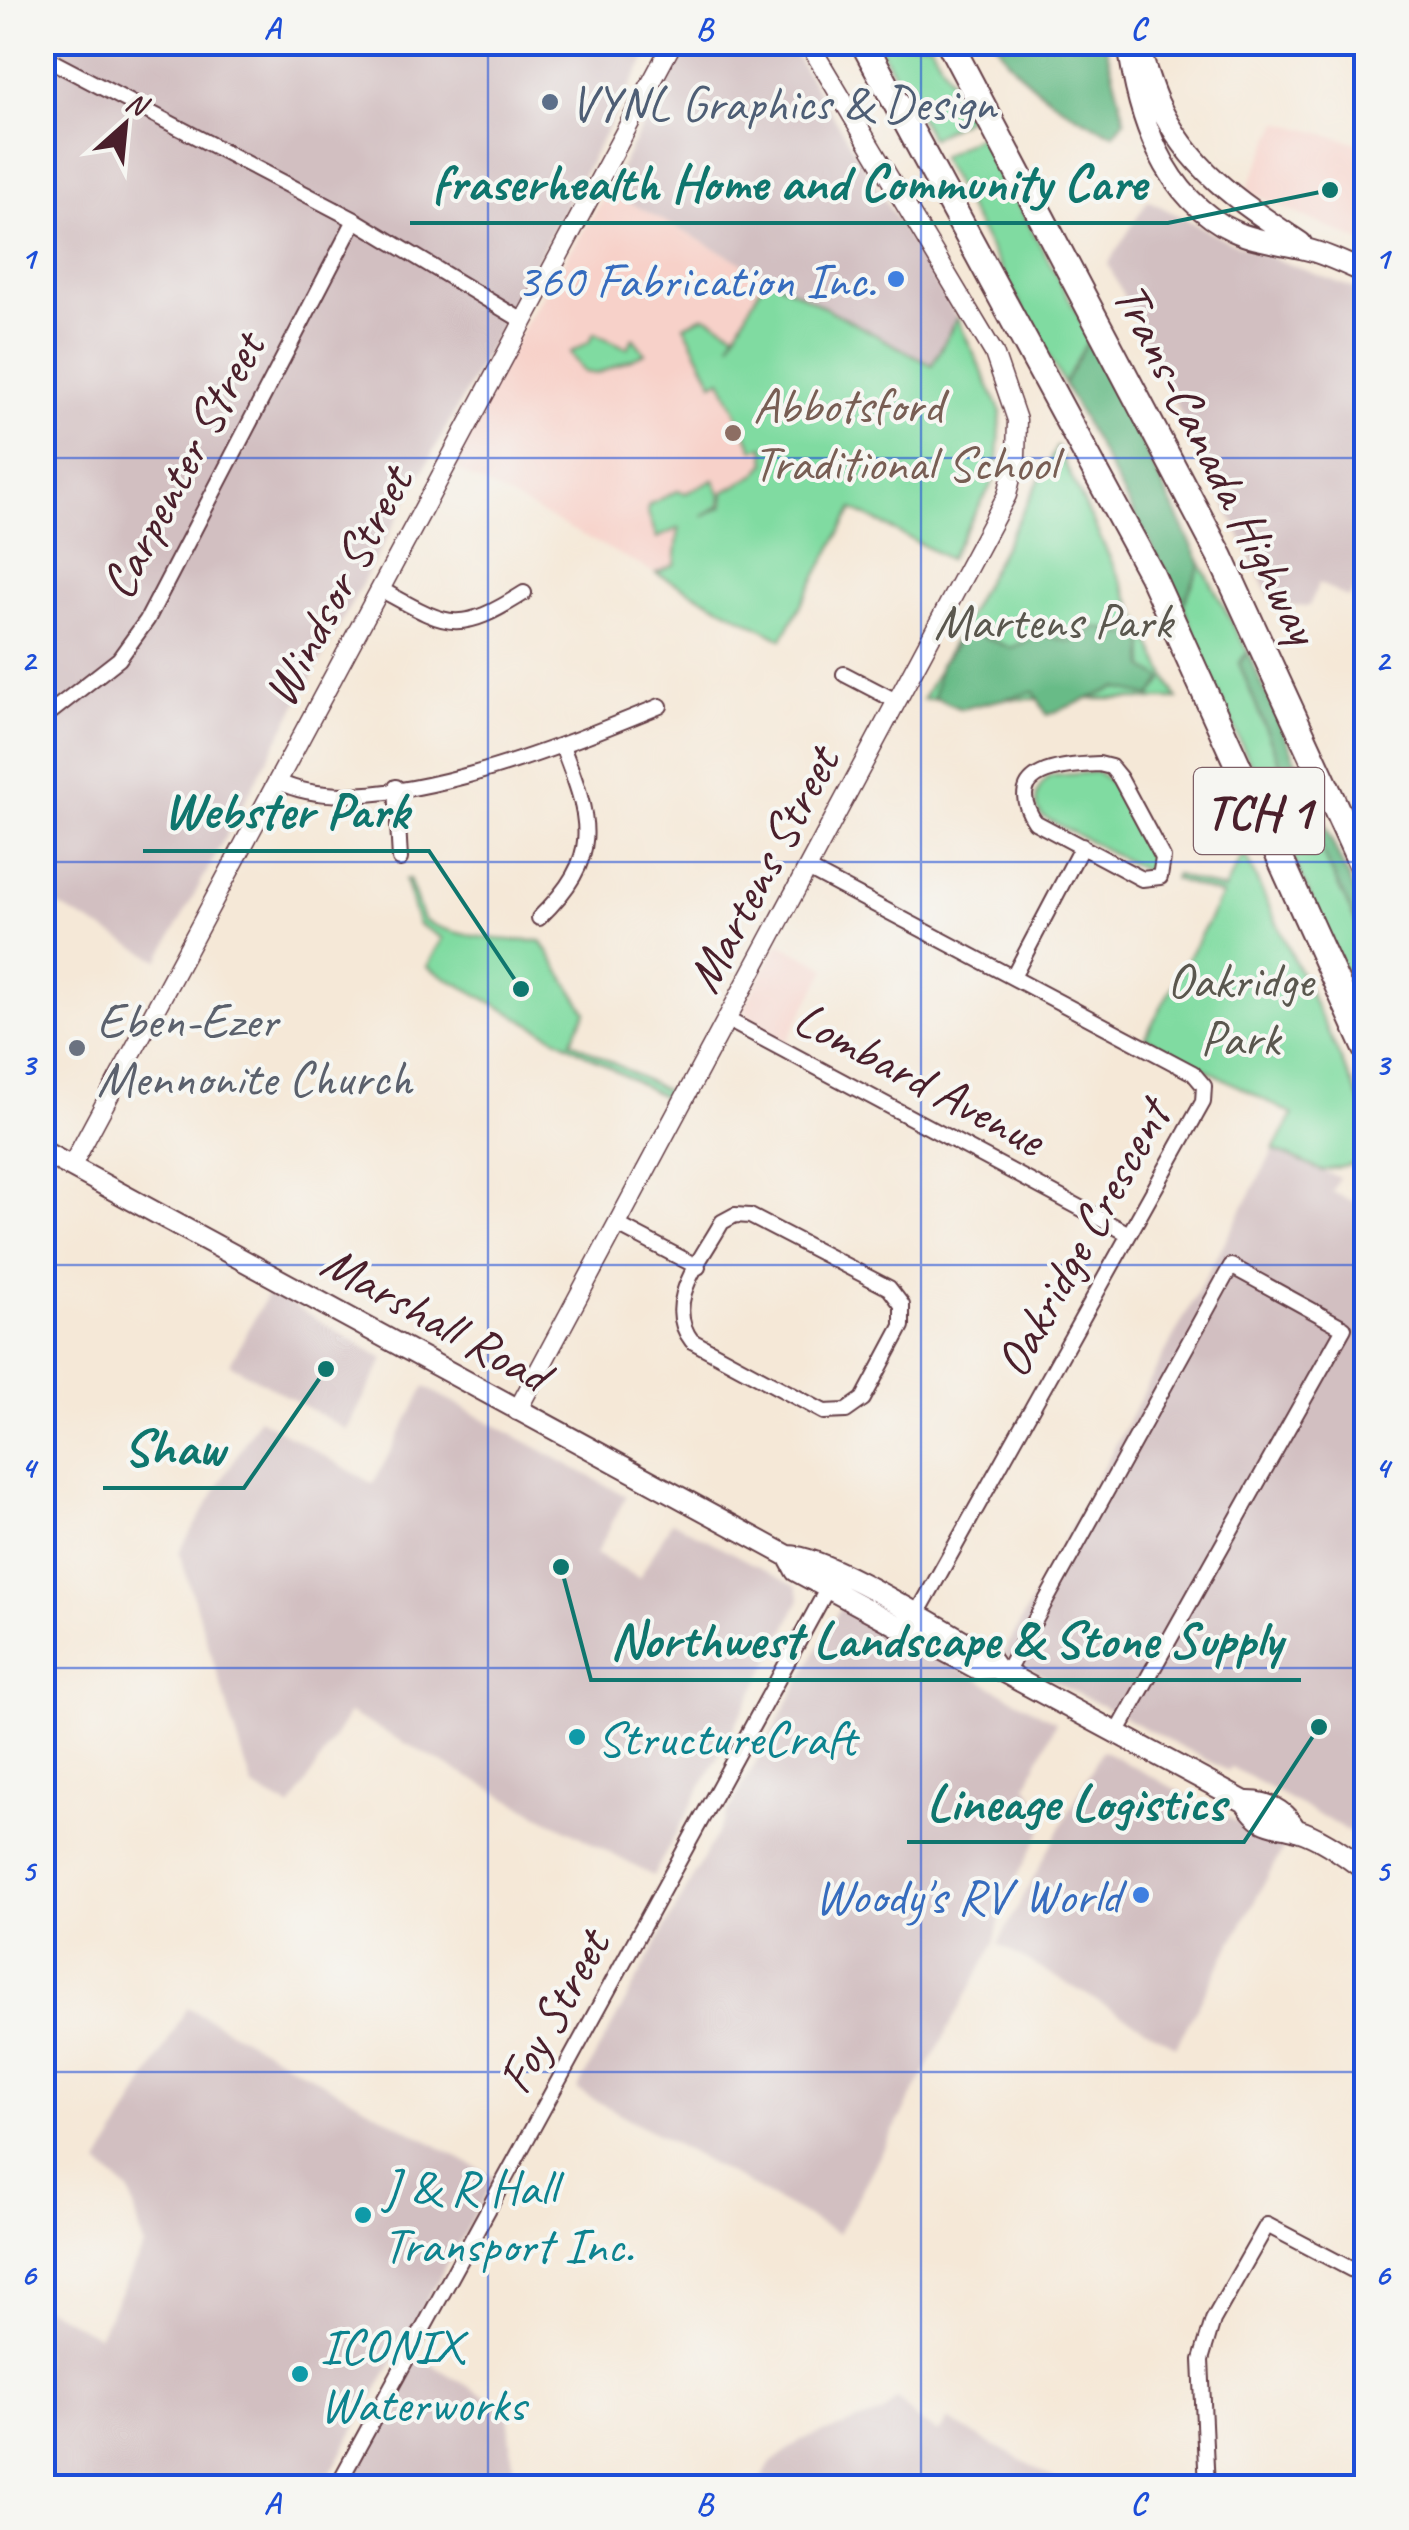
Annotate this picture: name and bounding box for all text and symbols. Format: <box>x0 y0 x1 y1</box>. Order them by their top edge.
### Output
text: A <box>264 8 283 49</box>
text: B <box>696 8 715 49</box>
text: C <box>1130 8 1150 49</box>
place label: VYNL Graphics & Design <box>570 72 998 135</box>
north arrow <box>75 75 175 175</box>
text: N <box>120 84 156 125</box>
marker: VYNL Graphics & Design <box>539 91 561 113</box>
callout: fraserhealth Home and Community Care <box>410 141 1168 223</box>
text: fraserhealth Home and Community Care <box>432 150 1150 216</box>
text: 1 <box>21 237 39 278</box>
text: 1 <box>1375 237 1393 278</box>
place label: 360 Fabrication Inc. <box>517 249 876 312</box>
marker: 360 Fabrication Inc. <box>885 268 907 290</box>
street label: Trans-Canada Highway <box>1099 272 1337 657</box>
street label: Carpenter Street <box>86 318 281 609</box>
place label: Abbotsford Traditional School <box>753 374 1066 495</box>
marker: Abbotsford Traditional School <box>722 422 744 444</box>
street label: Windsor Street <box>248 452 429 717</box>
park label: Martens Park <box>934 590 1176 653</box>
text: 2 <box>21 640 38 681</box>
text: 2 <box>1375 640 1392 681</box>
street label: Martens Street <box>672 733 855 1003</box>
road number: TCH 1 <box>1194 768 1324 854</box>
callout: Webster Park <box>143 769 429 851</box>
text: Webster Park <box>164 778 413 844</box>
park label: Oakridge Park <box>1167 949 1316 1070</box>
street label: Lombard Avenue <box>784 986 1057 1172</box>
place label: Eben-Ezer Mennonite Church <box>97 989 414 1110</box>
marker: Eben-Ezer Mennonite Church <box>66 1037 88 1059</box>
text: 3 <box>21 1044 38 1085</box>
text: 3 <box>1375 1044 1392 1085</box>
street label: Oakridge Crescent <box>981 1084 1187 1388</box>
street label: Marshall Road <box>311 1230 565 1410</box>
callout: Shaw <box>103 1406 244 1488</box>
text: Shaw <box>123 1415 229 1481</box>
text: 4 <box>21 1447 39 1488</box>
text: 4 <box>1375 1447 1393 1488</box>
callout: Northwest Landscape & Stone Supply <box>591 1598 1301 1680</box>
text: Northwest Landscape & Stone Supply <box>610 1607 1287 1673</box>
place label: StructureCraft <box>597 1707 861 1770</box>
marker: StructureCraft <box>566 1726 588 1748</box>
callout: Lineage Logistics <box>907 1760 1244 1842</box>
text: Lineage Logistics <box>927 1770 1230 1836</box>
text: 5 <box>21 1850 38 1891</box>
text: 5 <box>1375 1850 1392 1891</box>
place label: Woody's RV World <box>815 1865 1127 1928</box>
marker: Woody's RV World <box>1130 1884 1152 1906</box>
street label: Foy Street <box>483 1916 626 2104</box>
place label: J & R Hall Transport Inc. <box>381 2156 634 2277</box>
marker: J & R Hall Transport Inc. <box>352 2204 374 2226</box>
text: 6 <box>20 2254 37 2295</box>
text: 6 <box>1374 2254 1391 2295</box>
place label: ICONIX Waterworks <box>320 2315 529 2436</box>
marker: ICONIX Waterworks <box>289 2363 311 2385</box>
text: A <box>264 2483 283 2524</box>
text: B <box>696 2483 715 2524</box>
text: C <box>1130 2483 1150 2524</box>

